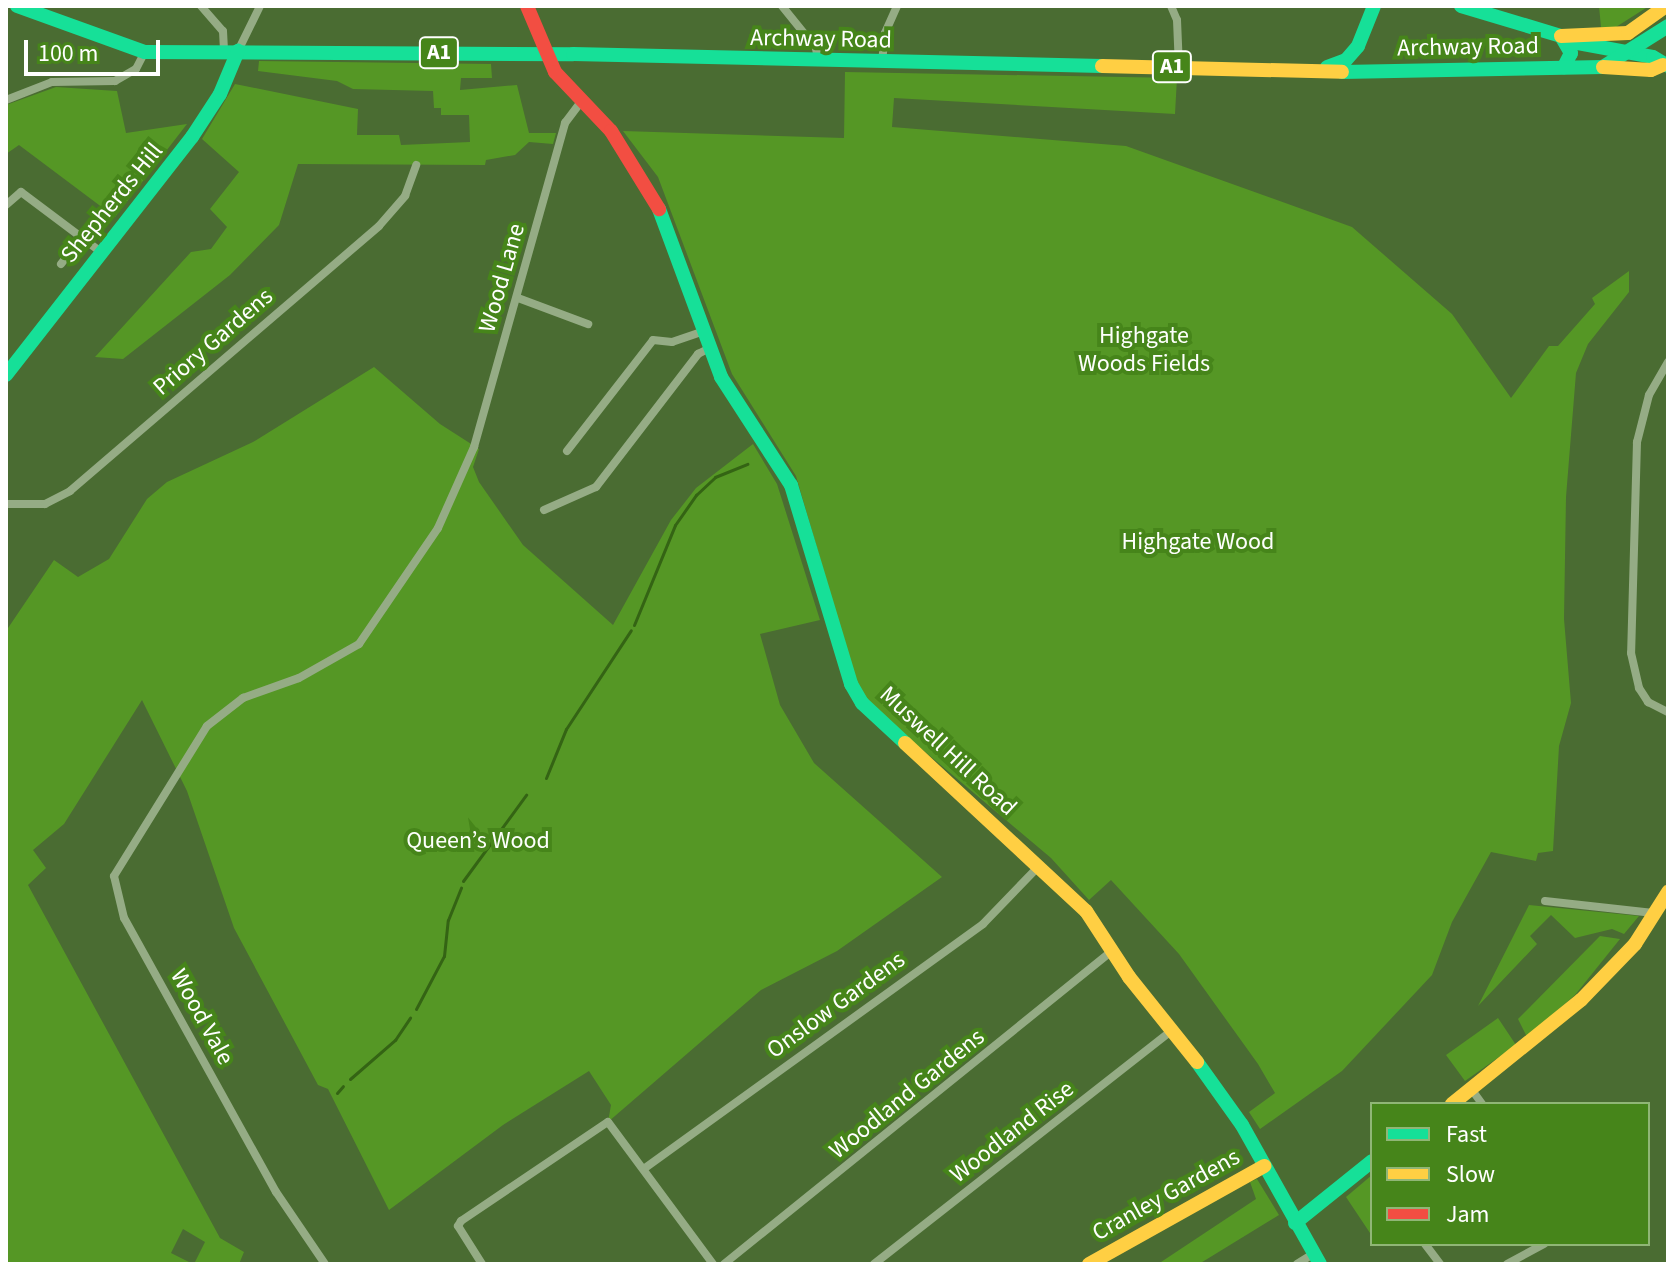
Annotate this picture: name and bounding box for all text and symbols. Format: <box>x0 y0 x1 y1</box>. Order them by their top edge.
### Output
street label: Archway Road <box>750 23 892 55</box>
scale bar <box>28 24 164 74</box>
street label: Archway Road <box>1397 31 1539 63</box>
road number: A1 <box>417 35 461 71</box>
text: 100 m <box>38 36 98 71</box>
road number: A1 <box>1150 49 1194 85</box>
street label: Shepherds Hill <box>55 137 169 269</box>
street label: Wood Lane <box>473 220 531 336</box>
street label: Priory Gardens <box>147 282 279 402</box>
park label: Highgate Woods Fields <box>1078 322 1210 378</box>
park label: Highgate Wood <box>1122 528 1274 556</box>
street label: Muswell Hill Road <box>874 680 1022 822</box>
park label: Queen’s Wood <box>406 827 550 855</box>
street label: Onslow Gardens <box>761 945 911 1065</box>
street label: Wood Vale <box>164 964 240 1070</box>
street label: Woodland Gardens <box>824 1023 990 1165</box>
street label: Woodland Rise <box>944 1075 1080 1189</box>
legend <box>1370 1102 1650 1246</box>
text: Fast <box>1446 1117 1487 1152</box>
street label: Cranley Gardens <box>1087 1143 1245 1247</box>
text: Slow <box>1446 1157 1495 1192</box>
text: Jam <box>1446 1197 1490 1232</box>

